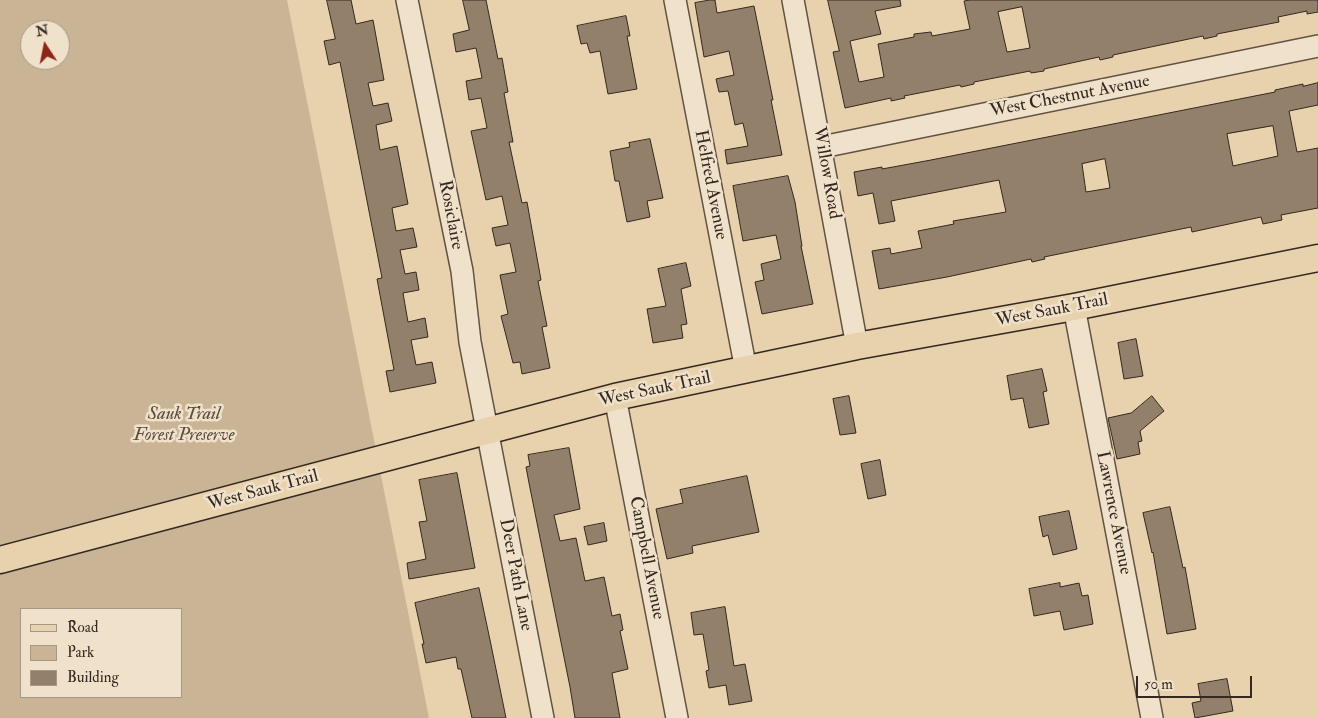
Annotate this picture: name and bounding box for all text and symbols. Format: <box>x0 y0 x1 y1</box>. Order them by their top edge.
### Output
north arrow <box>20 20 70 70</box>
text: N <box>34 21 50 40</box>
street label: West Chestnut Avenue <box>988 71 1152 123</box>
street label: Willow Road <box>807 125 845 221</box>
street label: Helfred Avenue <box>689 128 731 242</box>
street label: Rosiclaire <box>433 178 467 252</box>
street label: West Sauk Trail <box>994 290 1110 332</box>
street label: West Sauk Trail <box>597 368 713 412</box>
park label: Sauk Trail Forest Preserve <box>134 404 234 446</box>
street label: Lawrence Avenue <box>1090 449 1136 577</box>
street label: West Sauk Trail <box>205 466 321 516</box>
street label: Campbell Avenue <box>623 495 669 621</box>
street label: Deer Path Lane <box>494 517 536 633</box>
legend <box>20 608 182 698</box>
text: Road <box>67 618 98 637</box>
text: Park <box>67 643 94 662</box>
scale bar <box>1138 666 1254 698</box>
text: Building <box>67 668 119 687</box>
text: 50 m <box>1144 675 1173 694</box>

